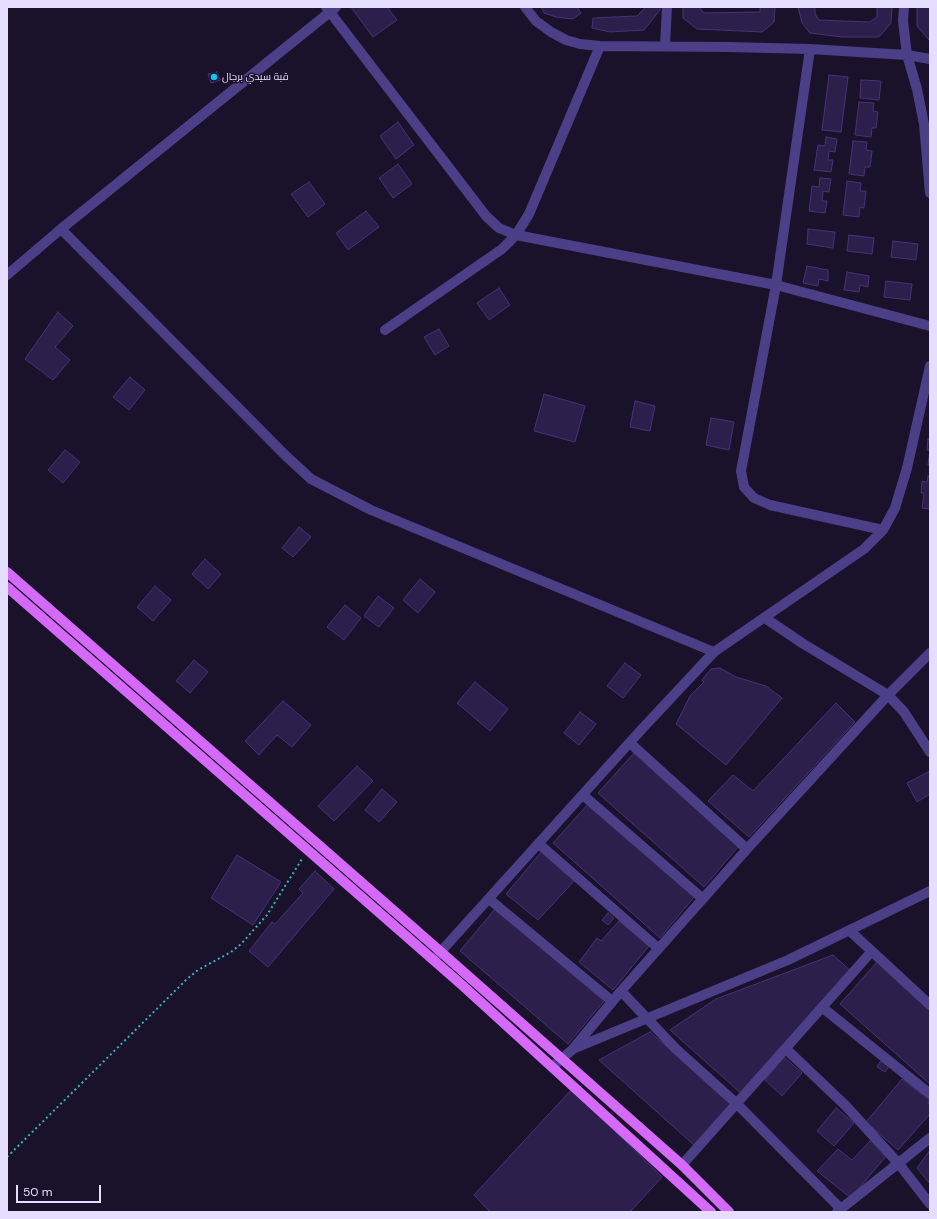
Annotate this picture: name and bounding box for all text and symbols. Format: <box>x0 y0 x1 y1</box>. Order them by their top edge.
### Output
place label: قبة سيدي برجال <box>222 71 288 83</box>
marker: قبة سيدي برجال <box>209 72 219 82</box>
scale bar <box>18 1177 103 1203</box>
text: 50 m <box>23 1184 52 1200</box>

